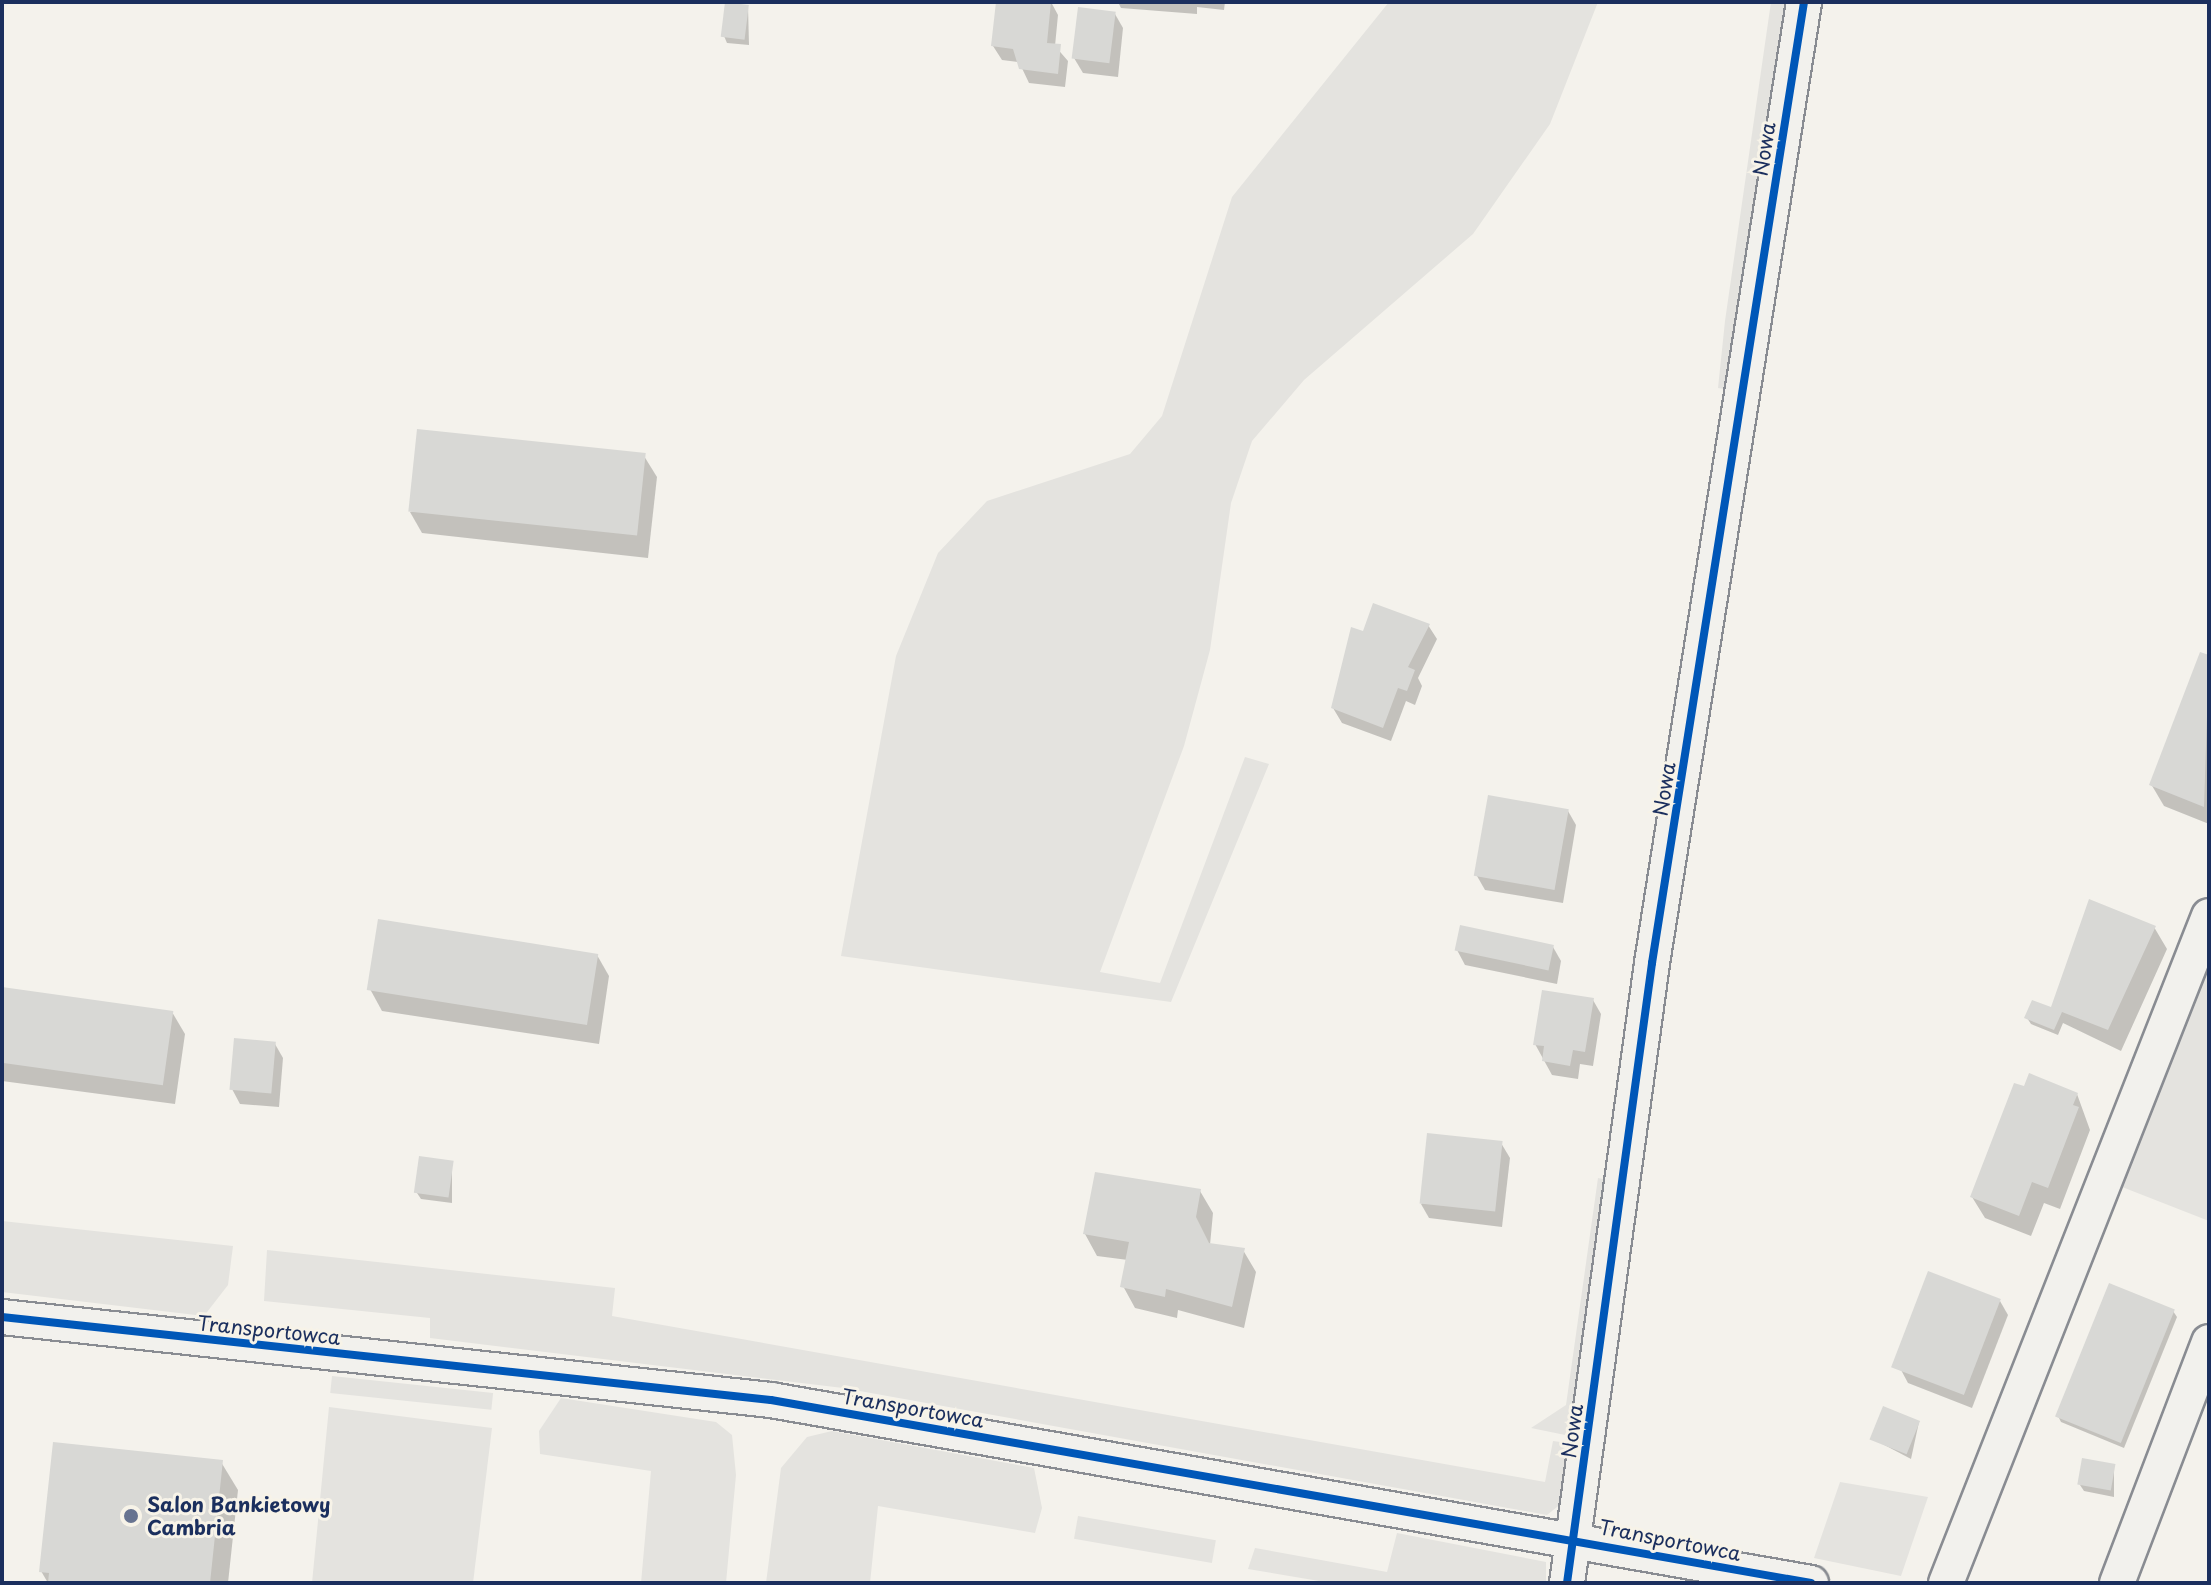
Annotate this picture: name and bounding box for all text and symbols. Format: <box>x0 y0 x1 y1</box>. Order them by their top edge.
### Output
street label: Nowa <box>1748 120 1780 178</box>
street label: Nowa <box>1648 760 1680 818</box>
street label: Transportowca <box>196 1311 342 1349</box>
street label: Transportowca <box>840 1384 986 1432</box>
street label: Nowa <box>1556 1402 1588 1460</box>
place label: Salon Bankietowy Cambria <box>147 1492 332 1539</box>
marker: Salon Bankietowy Cambria <box>122 1507 140 1525</box>
street label: Transportowca <box>1597 1514 1743 1566</box>

